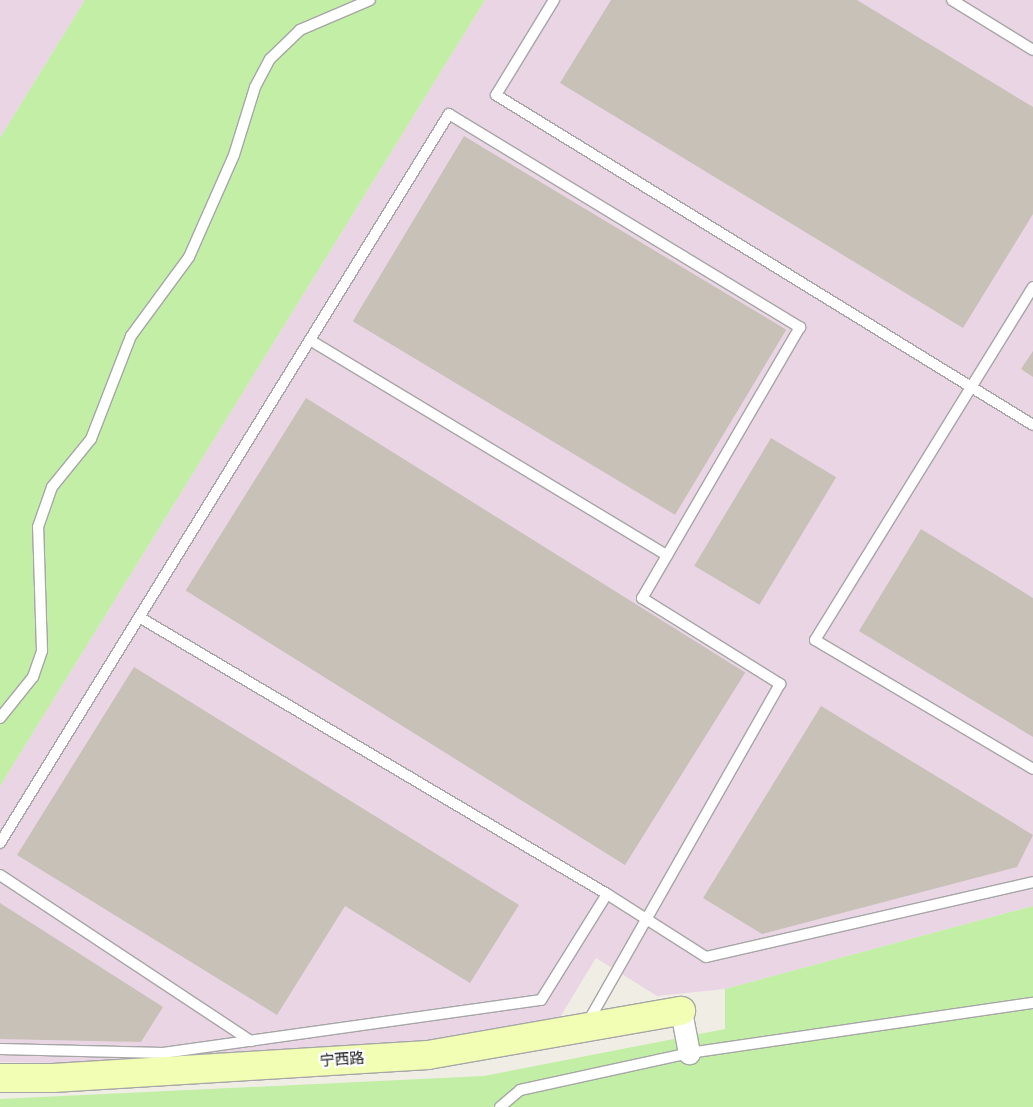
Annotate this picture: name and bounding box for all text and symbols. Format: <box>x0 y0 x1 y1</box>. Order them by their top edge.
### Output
street label: 宁西路 <box>319 1049 365 1071</box>

